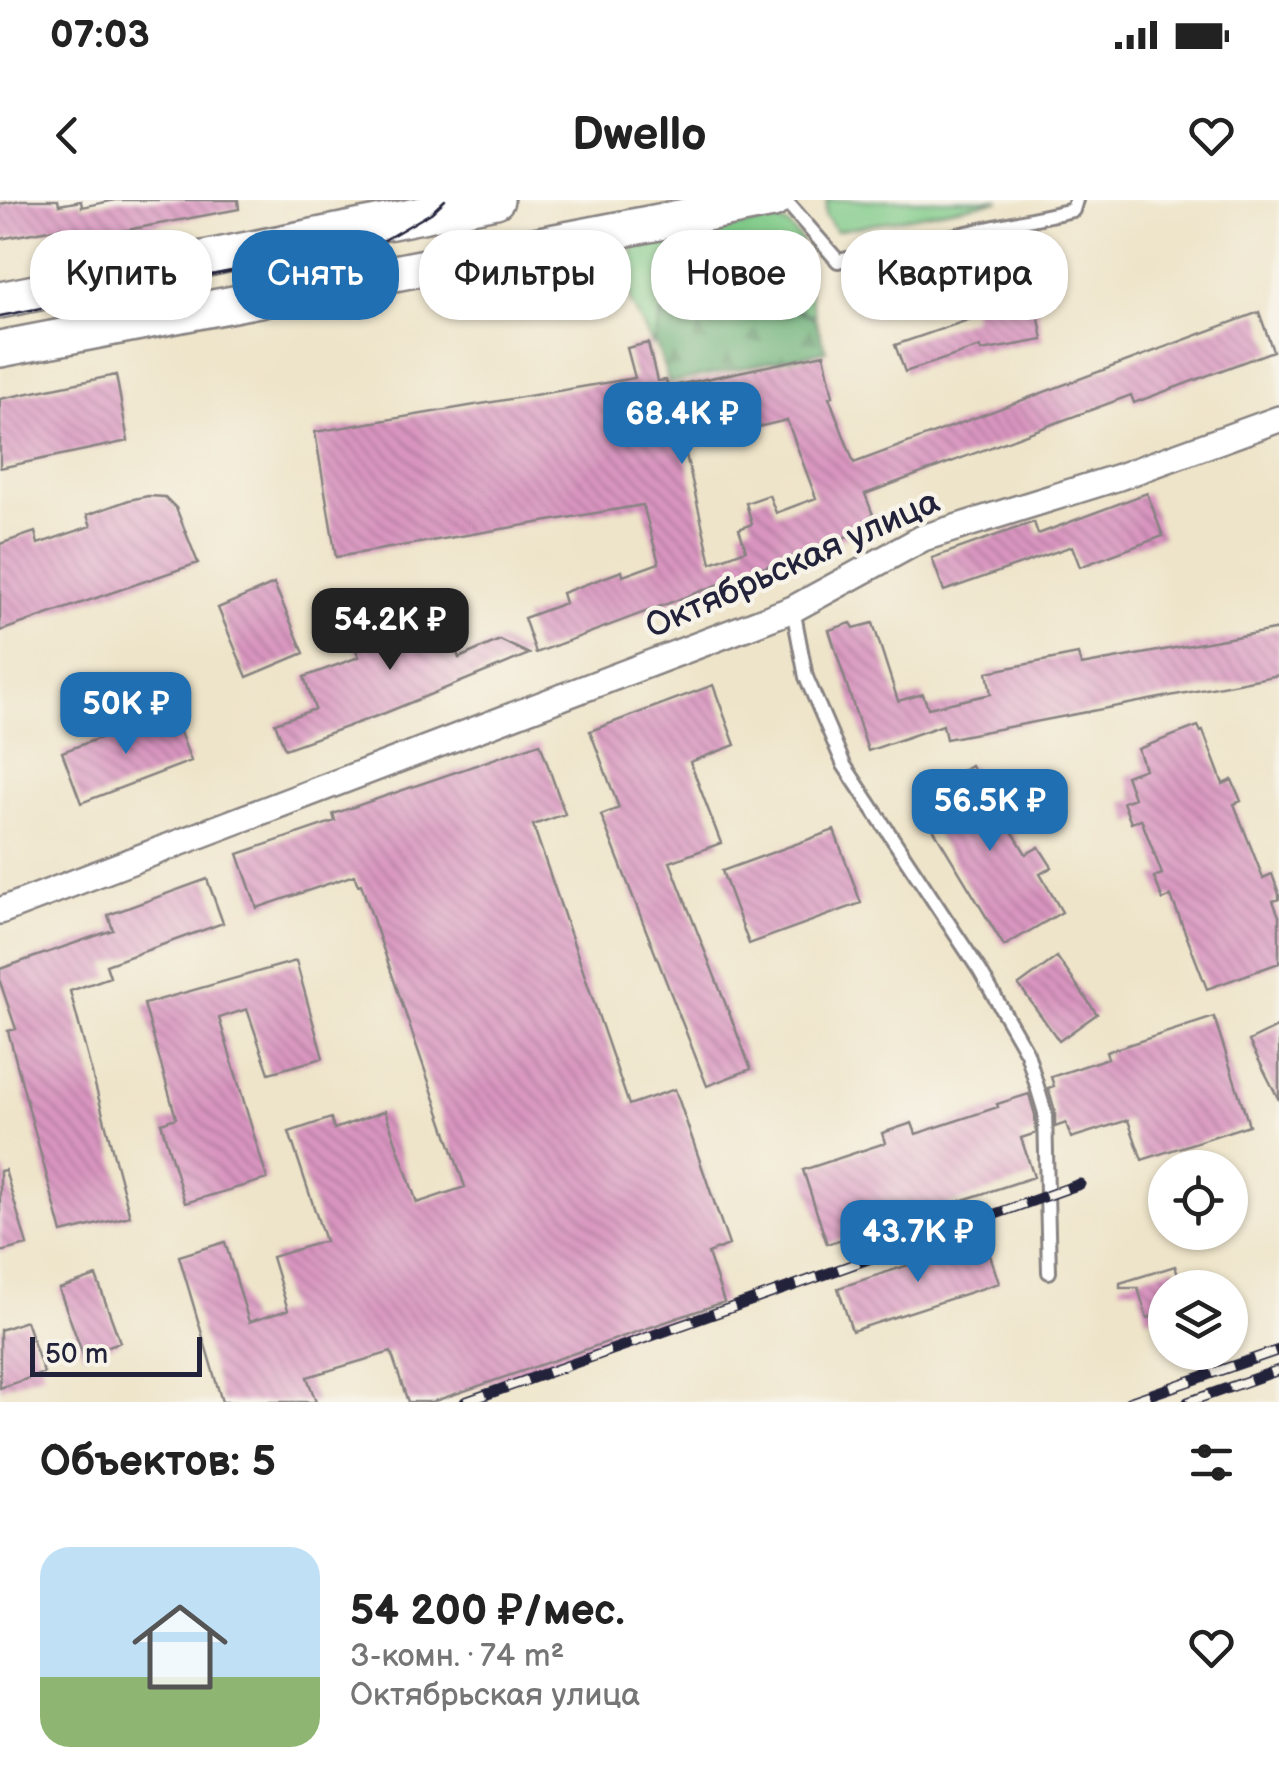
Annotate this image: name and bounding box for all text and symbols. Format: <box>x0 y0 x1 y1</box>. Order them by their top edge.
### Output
text: 07:03 <box>50 13 150 58</box>
icon: back <box>40 108 95 163</box>
text: Dwello <box>572 108 707 163</box>
icon: heart <box>1184 108 1239 163</box>
chip: Купить <box>30 230 212 320</box>
chip: Снять <box>232 230 399 320</box>
chip: Фильтры <box>419 230 631 320</box>
chip: Новое <box>651 230 821 320</box>
chip: Квартира <box>841 230 1068 320</box>
pin: 68.4K ₽ <box>590 382 774 467</box>
text: 68.4K ₽ <box>625 395 739 434</box>
street label: Октябрьская улица <box>639 480 947 649</box>
pin: 54.2K ₽ <box>298 588 482 673</box>
text: 54.2K ₽ <box>334 601 446 640</box>
pin: 50K ₽ <box>56 672 196 757</box>
text: 50K ₽ <box>82 685 170 724</box>
pin: 56.5K ₽ <box>898 769 1082 854</box>
text: 56.5K ₽ <box>934 782 1046 821</box>
map controls <box>1148 1150 1248 1370</box>
button: locate <box>1148 1150 1248 1250</box>
pin: 43.7K ₽ <box>826 1200 1010 1285</box>
text: 43.7K ₽ <box>862 1213 974 1252</box>
button: layers <box>1148 1270 1248 1370</box>
scale bar <box>30 1332 202 1376</box>
text: 50 m <box>45 1338 108 1371</box>
icon: filters <box>1184 1435 1239 1490</box>
text: Объектов: 5 <box>40 1437 276 1488</box>
text: 54 200 ₽/мес. <box>350 1586 625 1637</box>
icon: home <box>120 1587 240 1707</box>
icon: heart <box>1184 1620 1239 1675</box>
text: 3-комн. · 74 m² <box>350 1637 564 1676</box>
text: Октябрьская улица <box>350 1676 640 1715</box>

